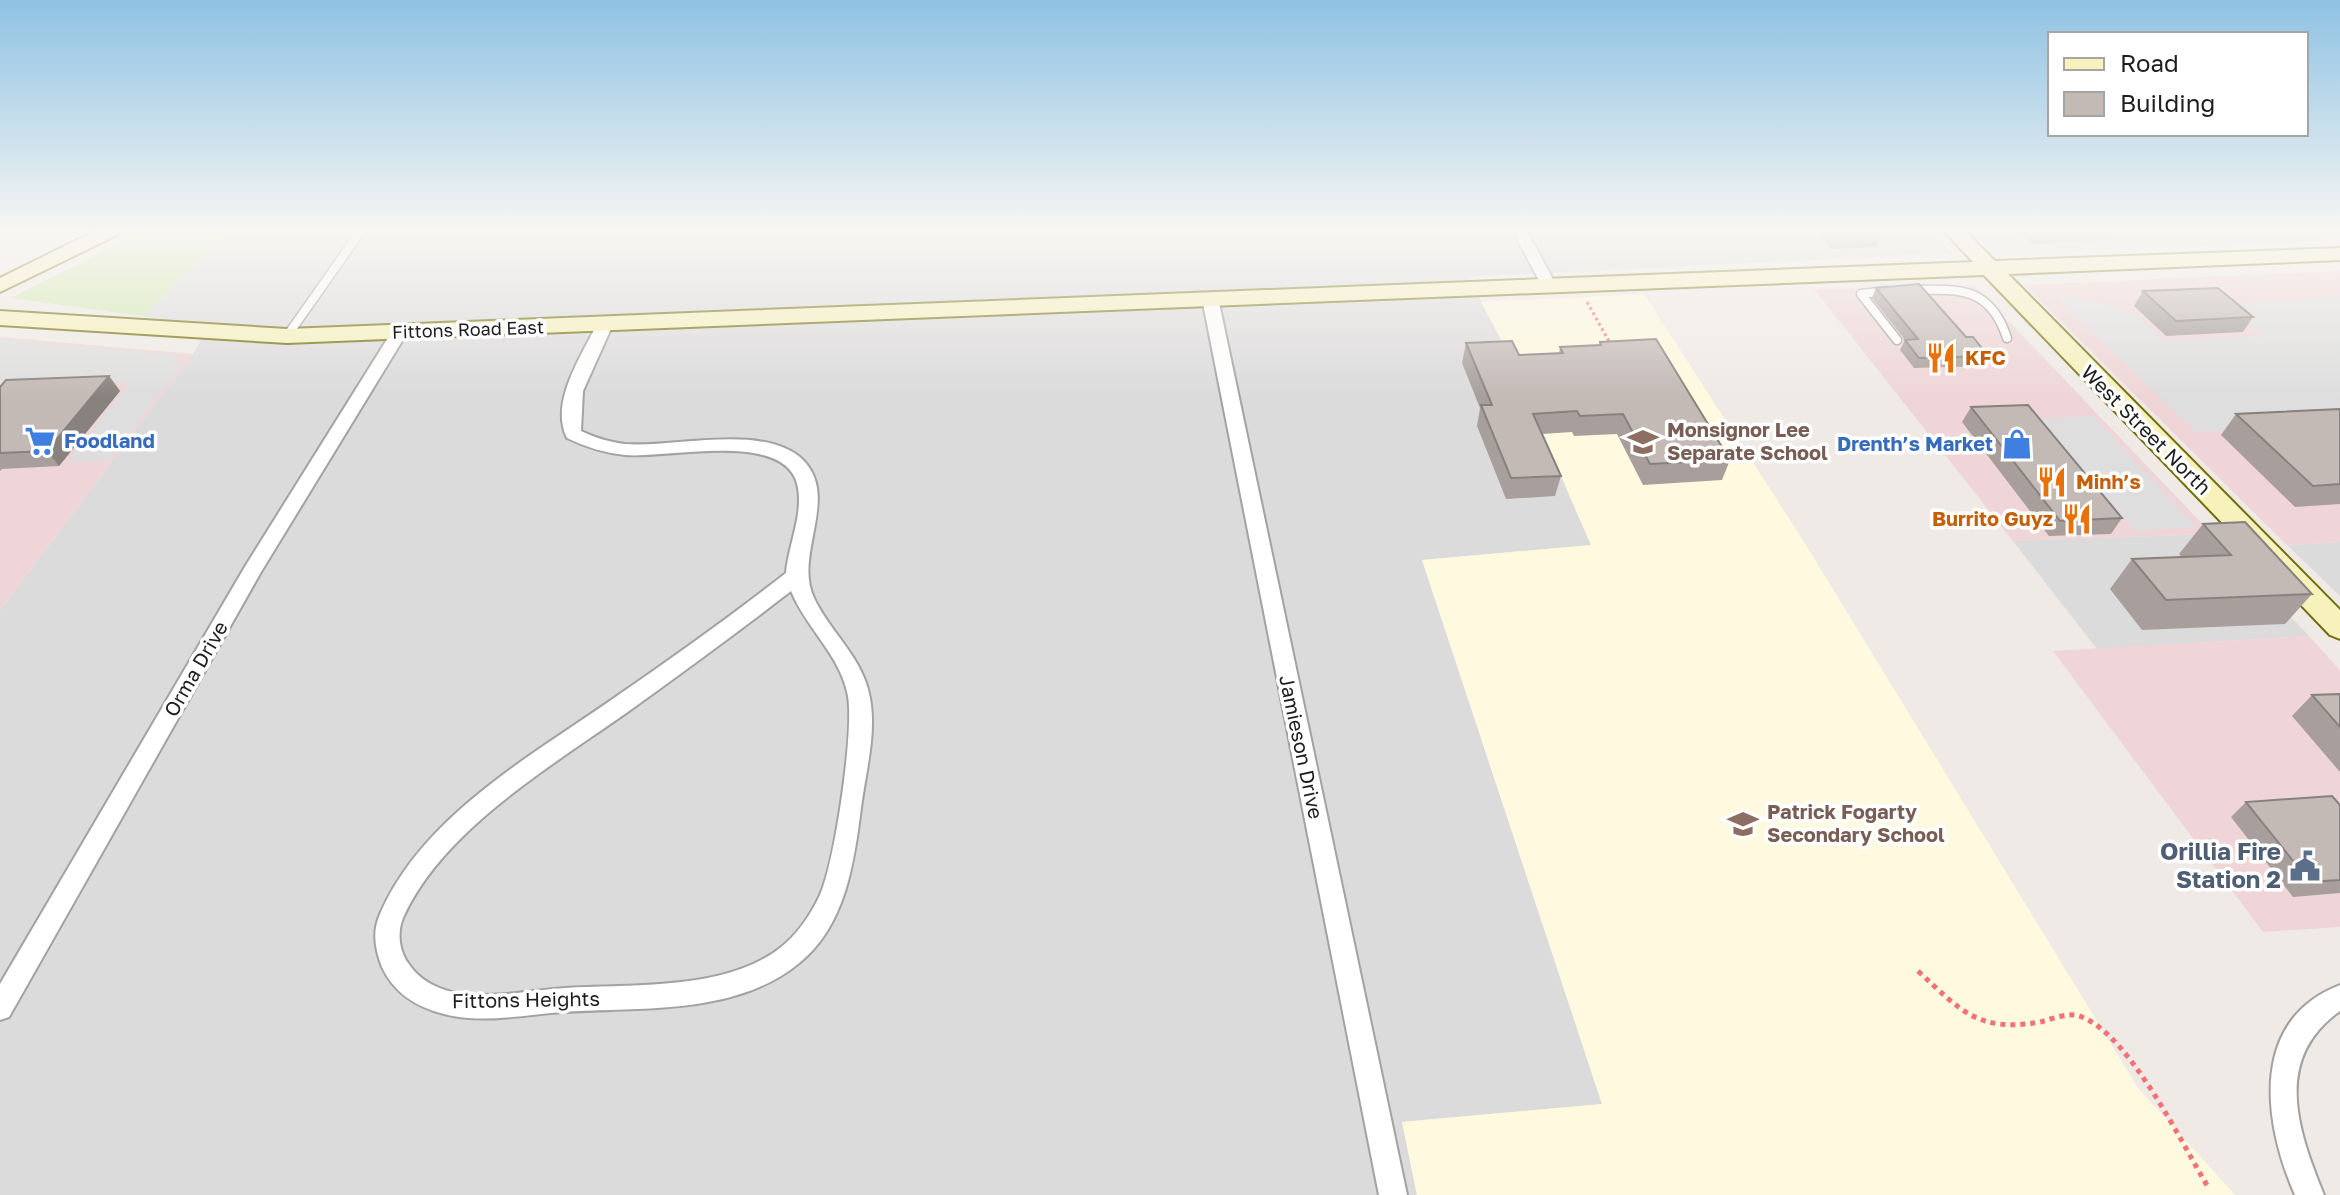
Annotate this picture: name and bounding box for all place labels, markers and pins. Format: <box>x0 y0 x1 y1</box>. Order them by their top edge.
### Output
restaurant icon: KFC <box>1924 341 1958 375</box>
place label: KFC <box>1965 345 2006 369</box>
place label: Monsignor Lee Separate School <box>1667 417 1828 464</box>
supermarket icon: Foodland <box>23 424 57 458</box>
school or university icon: Monsignor Lee Separate School <box>1626 425 1660 459</box>
shop icon: Drenth’s Market <box>2000 427 2034 461</box>
place label: Foodland <box>64 428 155 452</box>
place label: Drenth’s Market <box>1837 431 1993 455</box>
restaurant icon: Minh’s <box>2035 465 2069 499</box>
place label: Minh’s <box>2076 469 2141 493</box>
restaurant icon: Burrito Guyz <box>2060 502 2094 536</box>
place label: Burrito Guyz <box>1932 506 2053 530</box>
place label: Patrick Fogarty Secondary School <box>1767 799 1945 846</box>
school or university icon: Patrick Fogarty Secondary School <box>1726 807 1760 841</box>
place label: Orillia Fire Station 2 <box>2160 836 2281 893</box>
public building icon: Orillia Fire Station 2 <box>2288 849 2322 883</box>

